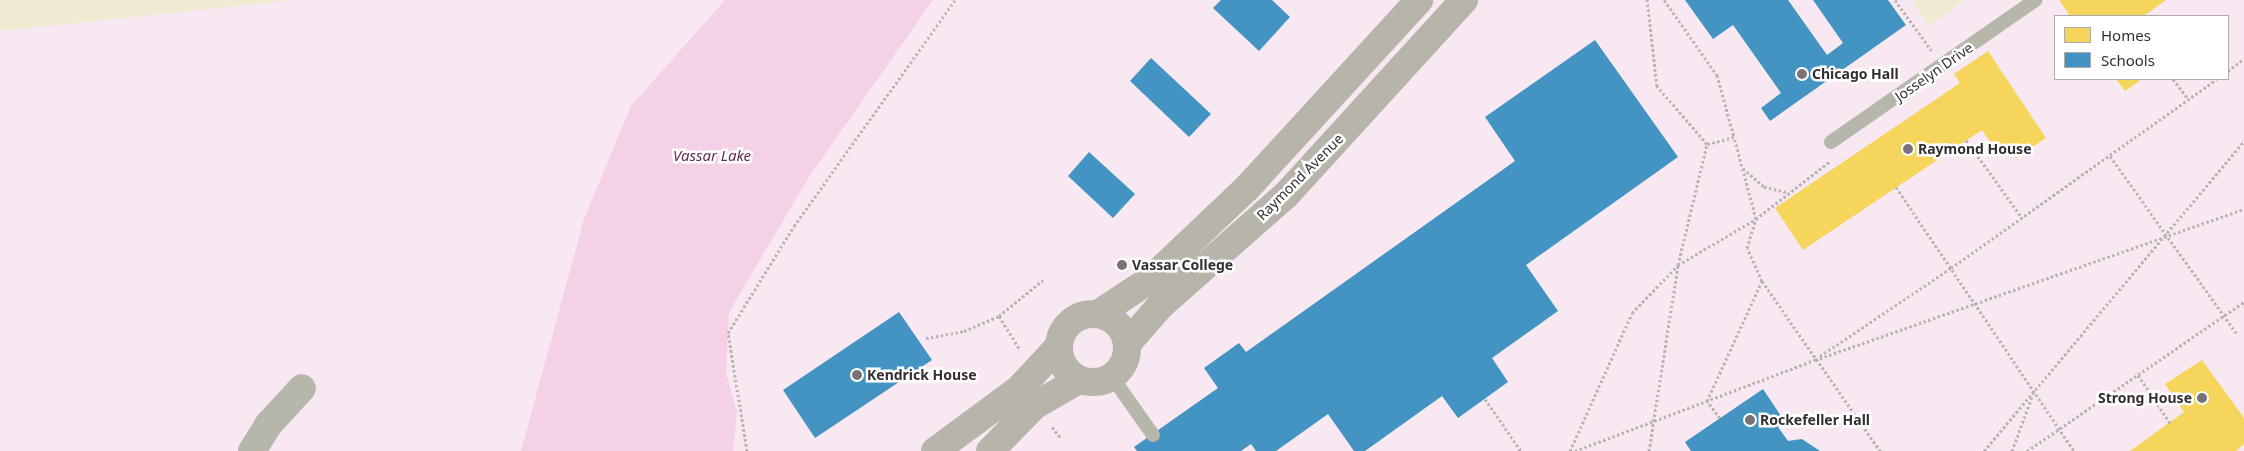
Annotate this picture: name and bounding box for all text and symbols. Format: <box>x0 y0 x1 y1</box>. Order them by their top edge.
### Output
legend <box>2054 15 2229 80</box>
text: Homes <box>2101 25 2151 45</box>
street label: Josselyn Drive <box>1892 39 1976 105</box>
text: Schools <box>2101 50 2155 70</box>
place label: Chicago Hall <box>1812 66 1899 82</box>
marker: Chicago Hall <box>1796 68 1808 80</box>
street label: Raymond Avenue <box>1253 130 1347 224</box>
place label: Raymond House <box>1918 141 2031 157</box>
marker: Raymond House <box>1902 143 1914 155</box>
water label: Vassar Lake <box>673 147 751 165</box>
place label: Vassar College <box>1132 257 1233 273</box>
marker: Vassar College <box>1116 259 1128 271</box>
place label: Kendrick House <box>867 367 977 383</box>
marker: Kendrick House <box>851 369 863 381</box>
place label: Strong House <box>2098 390 2192 406</box>
marker: Strong House <box>2196 392 2208 404</box>
place label: Rockefeller Hall <box>1760 412 1870 428</box>
marker: Rockefeller Hall <box>1744 414 1756 426</box>

